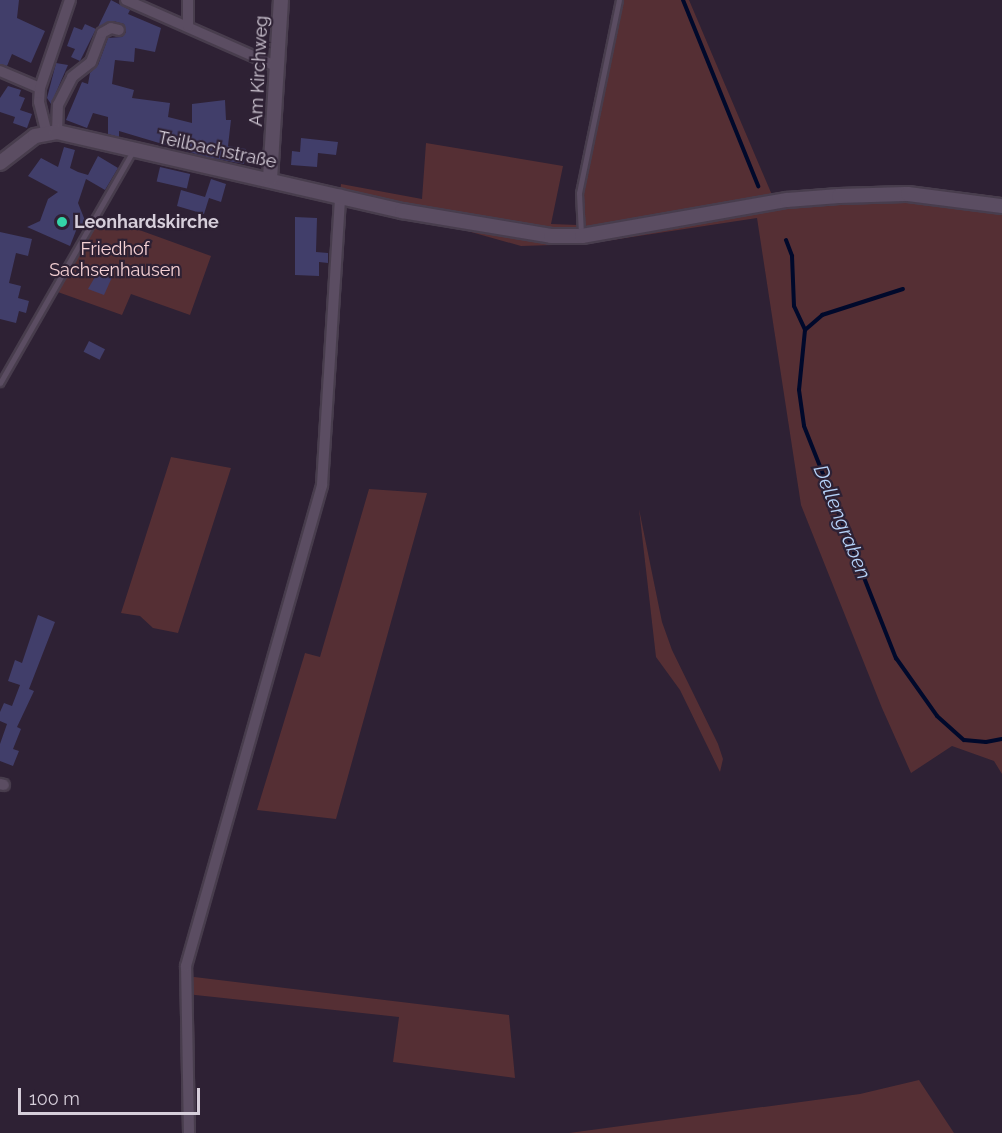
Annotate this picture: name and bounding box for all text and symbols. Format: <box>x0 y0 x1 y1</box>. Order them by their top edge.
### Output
street label: Am Kirchweg <box>245 15 273 127</box>
street label: Teilbachstraße <box>156 127 278 173</box>
place label: Leonhardskirche <box>74 211 219 233</box>
marker: Leonhardskirche <box>55 215 69 229</box>
park label: Friedhof Sachsenhausen <box>49 239 181 282</box>
water label: Dellengraben <box>808 461 876 583</box>
scale bar <box>21 1076 202 1114</box>
text: 100 m <box>29 1088 80 1109</box>

